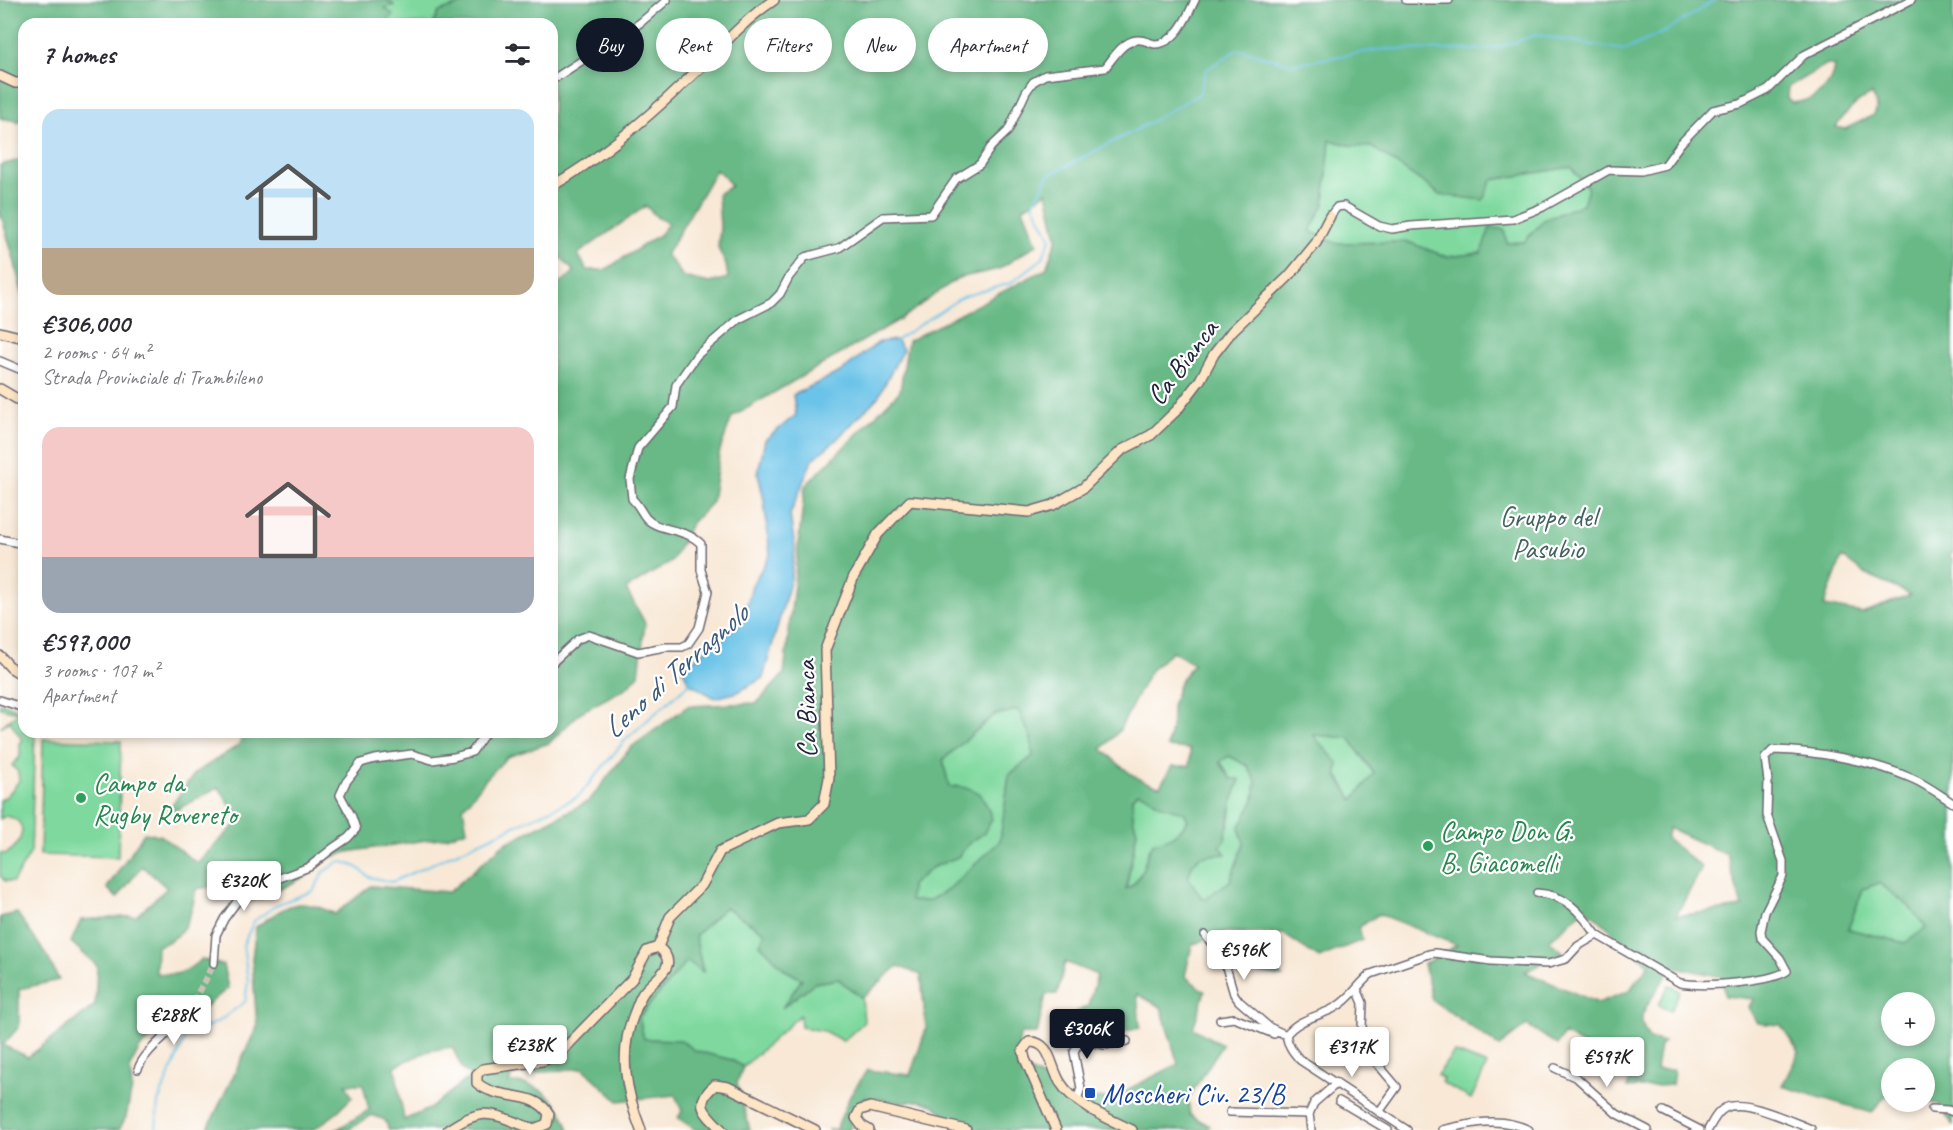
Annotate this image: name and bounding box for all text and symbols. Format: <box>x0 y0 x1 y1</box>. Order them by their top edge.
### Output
chip: Buy <box>576 18 644 72</box>
chip: Rent <box>656 18 732 72</box>
chip: Filters <box>744 18 832 72</box>
chip: New <box>844 18 916 72</box>
chip: Apartment <box>928 18 1048 72</box>
text: 7 homes <box>42 38 115 71</box>
icon: filters <box>501 38 534 71</box>
icon: home <box>234 148 342 256</box>
text: €306,000 <box>42 307 130 340</box>
street label: Ca Bianca <box>1139 311 1227 412</box>
text: 2 rooms · 64 m² <box>42 340 150 365</box>
text: Strada Provinciale di Trambileno <box>42 365 262 390</box>
icon: home <box>234 466 342 574</box>
park label: Gruppo del Pasubio <box>1500 499 1602 566</box>
water label: Leno di Terragnolo <box>594 593 759 746</box>
text: €597,000 <box>42 625 128 658</box>
text: 3 rooms · 107 m² <box>42 658 159 683</box>
street label: Ca Bianca <box>788 658 824 758</box>
text: Apartment <box>42 683 115 708</box>
place label: Campo da Rugby Rovereto <box>93 765 240 832</box>
marker: Campo da Rugby Rovereto <box>74 791 88 805</box>
place label: Campo Don G. B. Giacomelli <box>1440 813 1574 880</box>
marker: Campo Don G. B. Giacomelli <box>1421 839 1435 853</box>
pin: €320K <box>202 861 286 912</box>
text: €320K <box>221 868 267 893</box>
pin: €596K <box>1202 930 1286 981</box>
text: €596K <box>1221 937 1267 962</box>
map controls <box>1881 992 1935 1112</box>
button: + <box>1881 992 1935 1046</box>
pin: €288K <box>132 995 216 1046</box>
text: €288K <box>151 1002 197 1027</box>
pin: €306K <box>1045 1009 1129 1060</box>
text: €306K <box>1064 1016 1110 1041</box>
pin: €238K <box>488 1025 572 1076</box>
pin: €317K <box>1310 1027 1394 1078</box>
text: €238K <box>507 1032 553 1057</box>
text: €317K <box>1329 1034 1375 1059</box>
pin: €597K <box>1565 1037 1649 1088</box>
text: €597K <box>1584 1044 1630 1069</box>
button: − <box>1881 1058 1935 1112</box>
place label: Moscheri Civ. 23/B <box>1102 1076 1287 1111</box>
marker: Moscheri Civ. 23/B <box>1083 1086 1097 1100</box>

